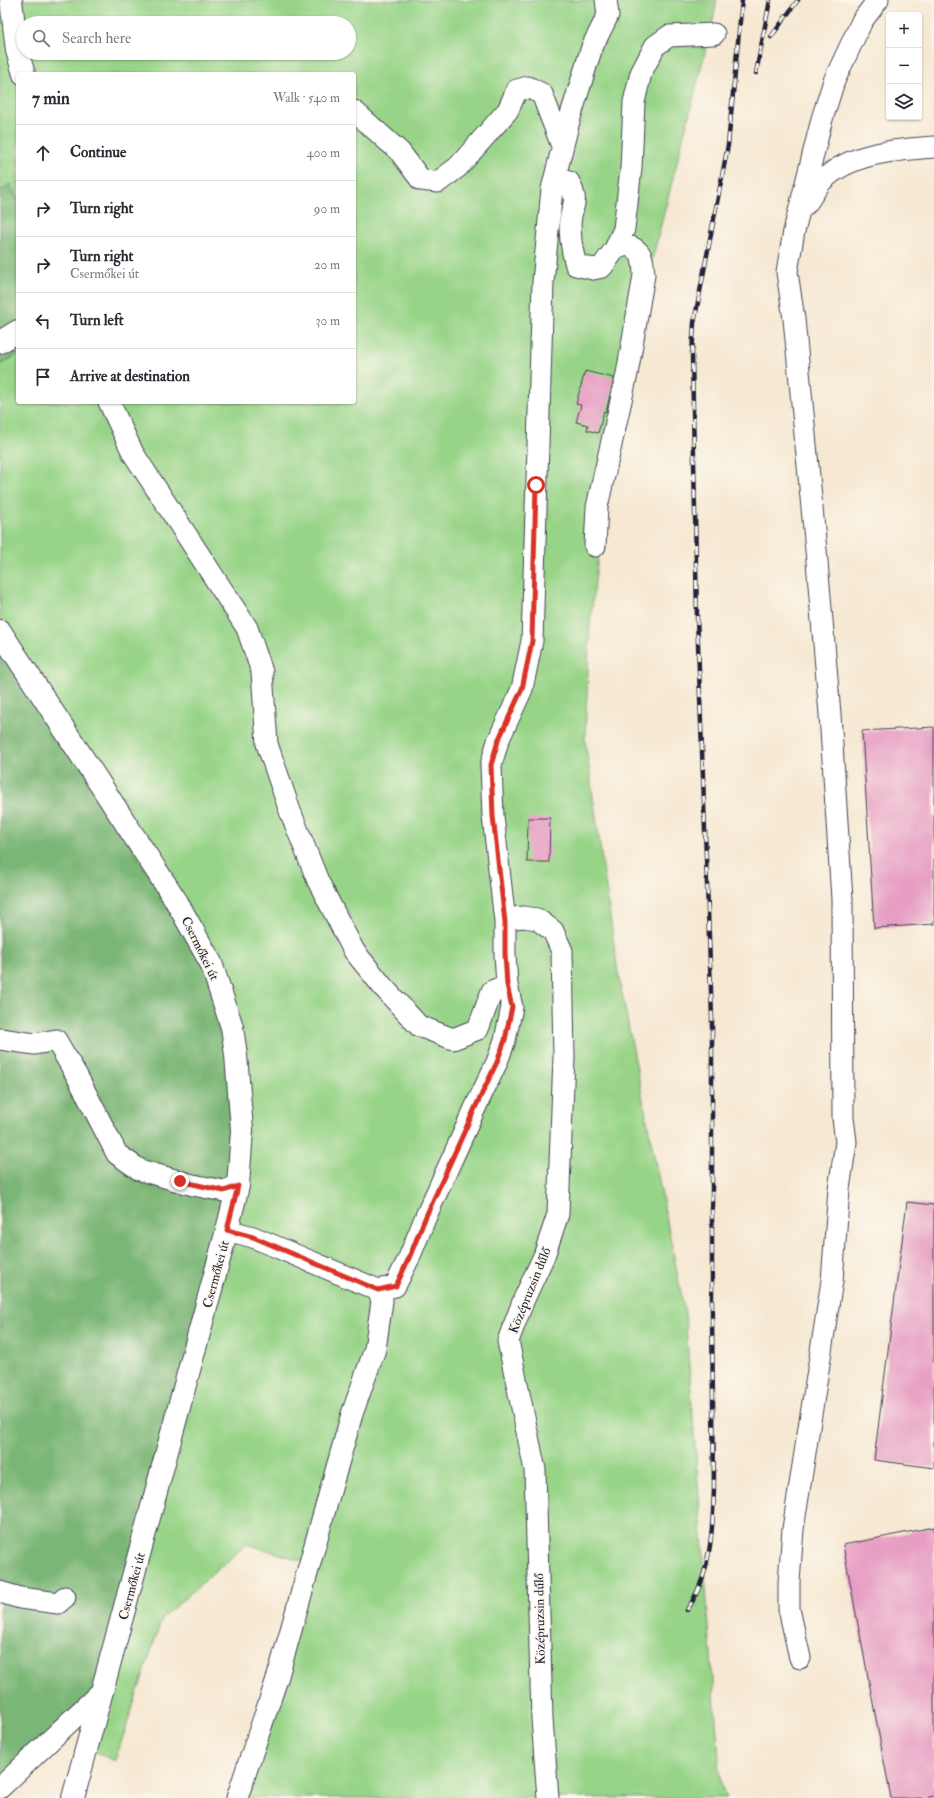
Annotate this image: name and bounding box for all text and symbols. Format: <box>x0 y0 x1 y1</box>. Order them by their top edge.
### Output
map controls <box>886 12 922 120</box>
button: + <box>886 12 922 48</box>
search box <box>16 16 356 60</box>
icon: search <box>30 27 52 49</box>
text: Search here <box>62 29 131 48</box>
button: − <box>886 48 922 84</box>
button: layers <box>886 84 922 120</box>
text: 7 min <box>32 88 70 109</box>
text: Walk · 540 m <box>273 90 340 106</box>
icon: ahead <box>32 142 54 164</box>
text: Continue <box>70 143 126 162</box>
text: 400 m <box>307 145 340 161</box>
icon: right <box>32 198 54 220</box>
text: Turn right <box>70 199 133 218</box>
text: 90 m <box>314 201 340 217</box>
text: Turn right <box>70 247 133 266</box>
icon: right <box>32 254 54 276</box>
text: 20 m <box>314 257 340 273</box>
text: Csermőkei út <box>70 266 139 282</box>
icon: left <box>32 310 54 332</box>
text: Turn left <box>70 311 124 330</box>
text: 30 m <box>316 313 340 329</box>
icon: arrive <box>32 366 54 388</box>
text: Arrive at destination <box>70 367 190 386</box>
route start <box>527 476 545 494</box>
street label: Csermőkei út <box>178 914 222 983</box>
route end <box>171 1172 189 1190</box>
street label: Csermőkei út <box>199 1239 233 1310</box>
street label: Középruzsin dűlő <box>505 1244 556 1336</box>
street label: Csermőkei út <box>115 1551 149 1622</box>
street label: Középruzsin dűlő <box>531 1572 550 1665</box>

